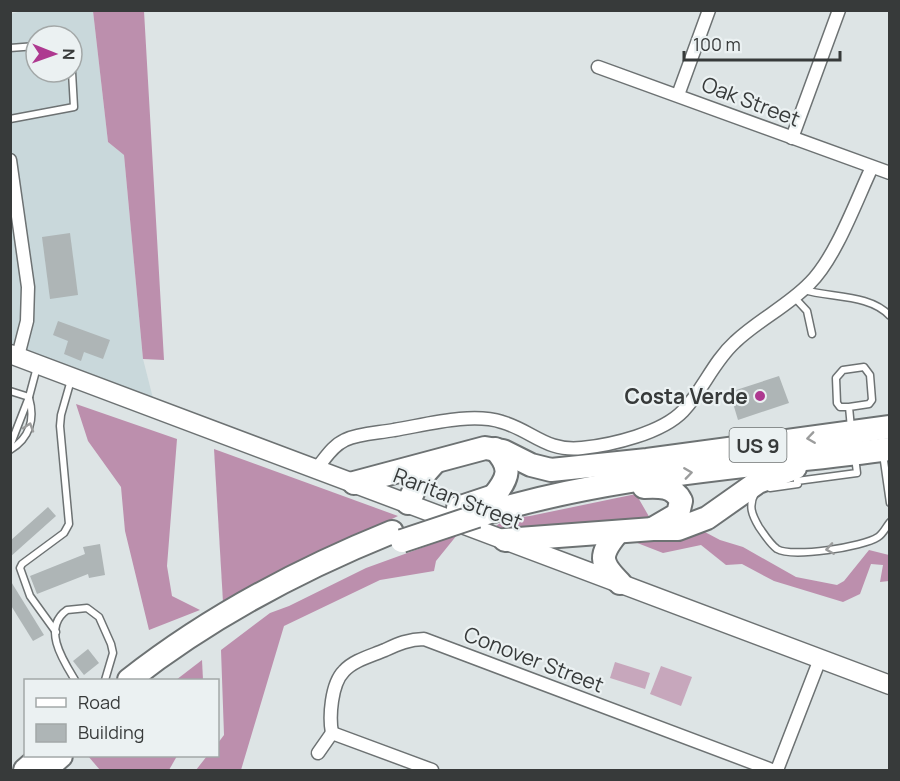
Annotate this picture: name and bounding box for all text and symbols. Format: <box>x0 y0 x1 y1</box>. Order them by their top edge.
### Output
north arrow <box>24 24 84 84</box>
scale bar <box>684 24 840 62</box>
text: 100 m <box>693 32 741 56</box>
text: N <box>58 48 80 60</box>
street label: Oak Street <box>698 69 804 133</box>
place label: Costa Verde <box>624 382 748 410</box>
marker: Costa Verde <box>753 389 767 403</box>
one-way arrow <box>22 422 34 433</box>
road number: US 9 <box>730 428 786 462</box>
one-way arrow <box>806 431 815 443</box>
street label: Raritan Street <box>390 461 526 535</box>
one-way arrow <box>684 467 693 479</box>
one-way arrow <box>825 542 834 554</box>
street label: Conover Street <box>460 619 608 699</box>
legend <box>24 679 219 757</box>
text: Road <box>78 690 121 714</box>
text: Building <box>78 720 144 744</box>

